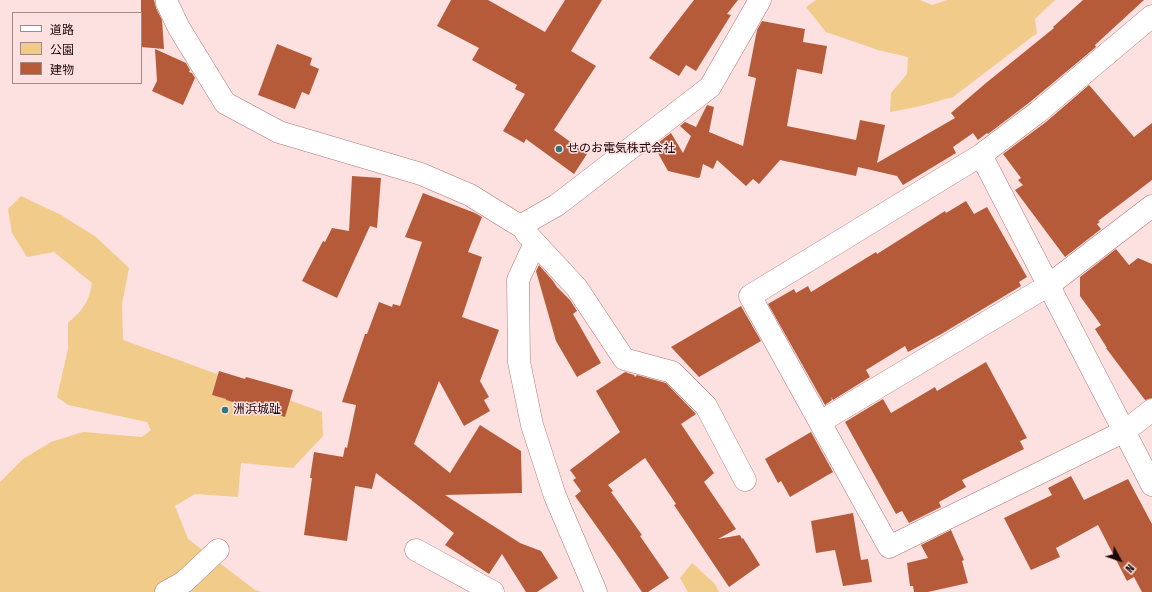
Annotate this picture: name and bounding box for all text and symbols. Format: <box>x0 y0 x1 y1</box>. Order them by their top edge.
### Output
legend <box>12 12 142 84</box>
text: 道路 <box>50 23 74 37</box>
text: 公園 <box>50 43 74 57</box>
text: 建物 <box>50 63 74 77</box>
place label: せのお電気株式会社 <box>567 142 675 156</box>
marker: せのお電気株式会社 <box>554 144 564 154</box>
place label: 洲浜城趾 <box>233 403 281 417</box>
marker: 洲浜城趾 <box>220 405 230 415</box>
north arrow <box>1100 540 1140 580</box>
text: N <box>1122 561 1137 575</box>

